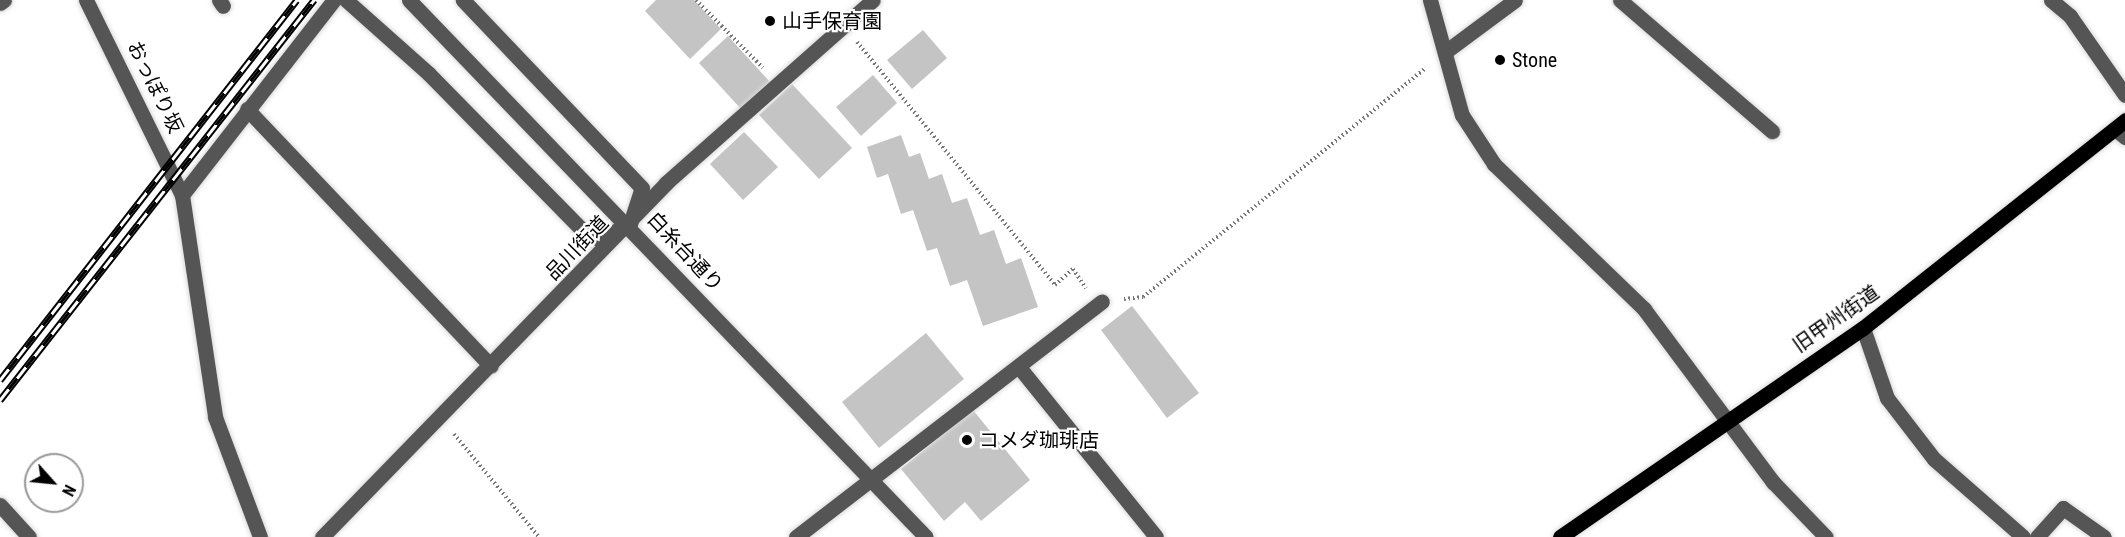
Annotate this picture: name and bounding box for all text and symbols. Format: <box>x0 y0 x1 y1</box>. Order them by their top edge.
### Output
place label: 山手保育園 <box>782 9 882 33</box>
marker: 山手保育園 <box>763 14 777 28</box>
street label: おっぽり坂 <box>122 37 188 137</box>
place label: Stone <box>1512 48 1557 72</box>
marker: Stone <box>1493 53 1507 67</box>
street label: 白糸台通り <box>642 207 728 297</box>
street label: 品川街道 <box>541 211 613 285</box>
street label: 旧甲州街道 <box>1788 280 1884 358</box>
place label: コメダ珈琲店 <box>979 428 1099 452</box>
marker: コメダ珈琲店 <box>960 433 974 447</box>
north arrow <box>24 453 84 513</box>
text: N <box>58 482 79 499</box>

